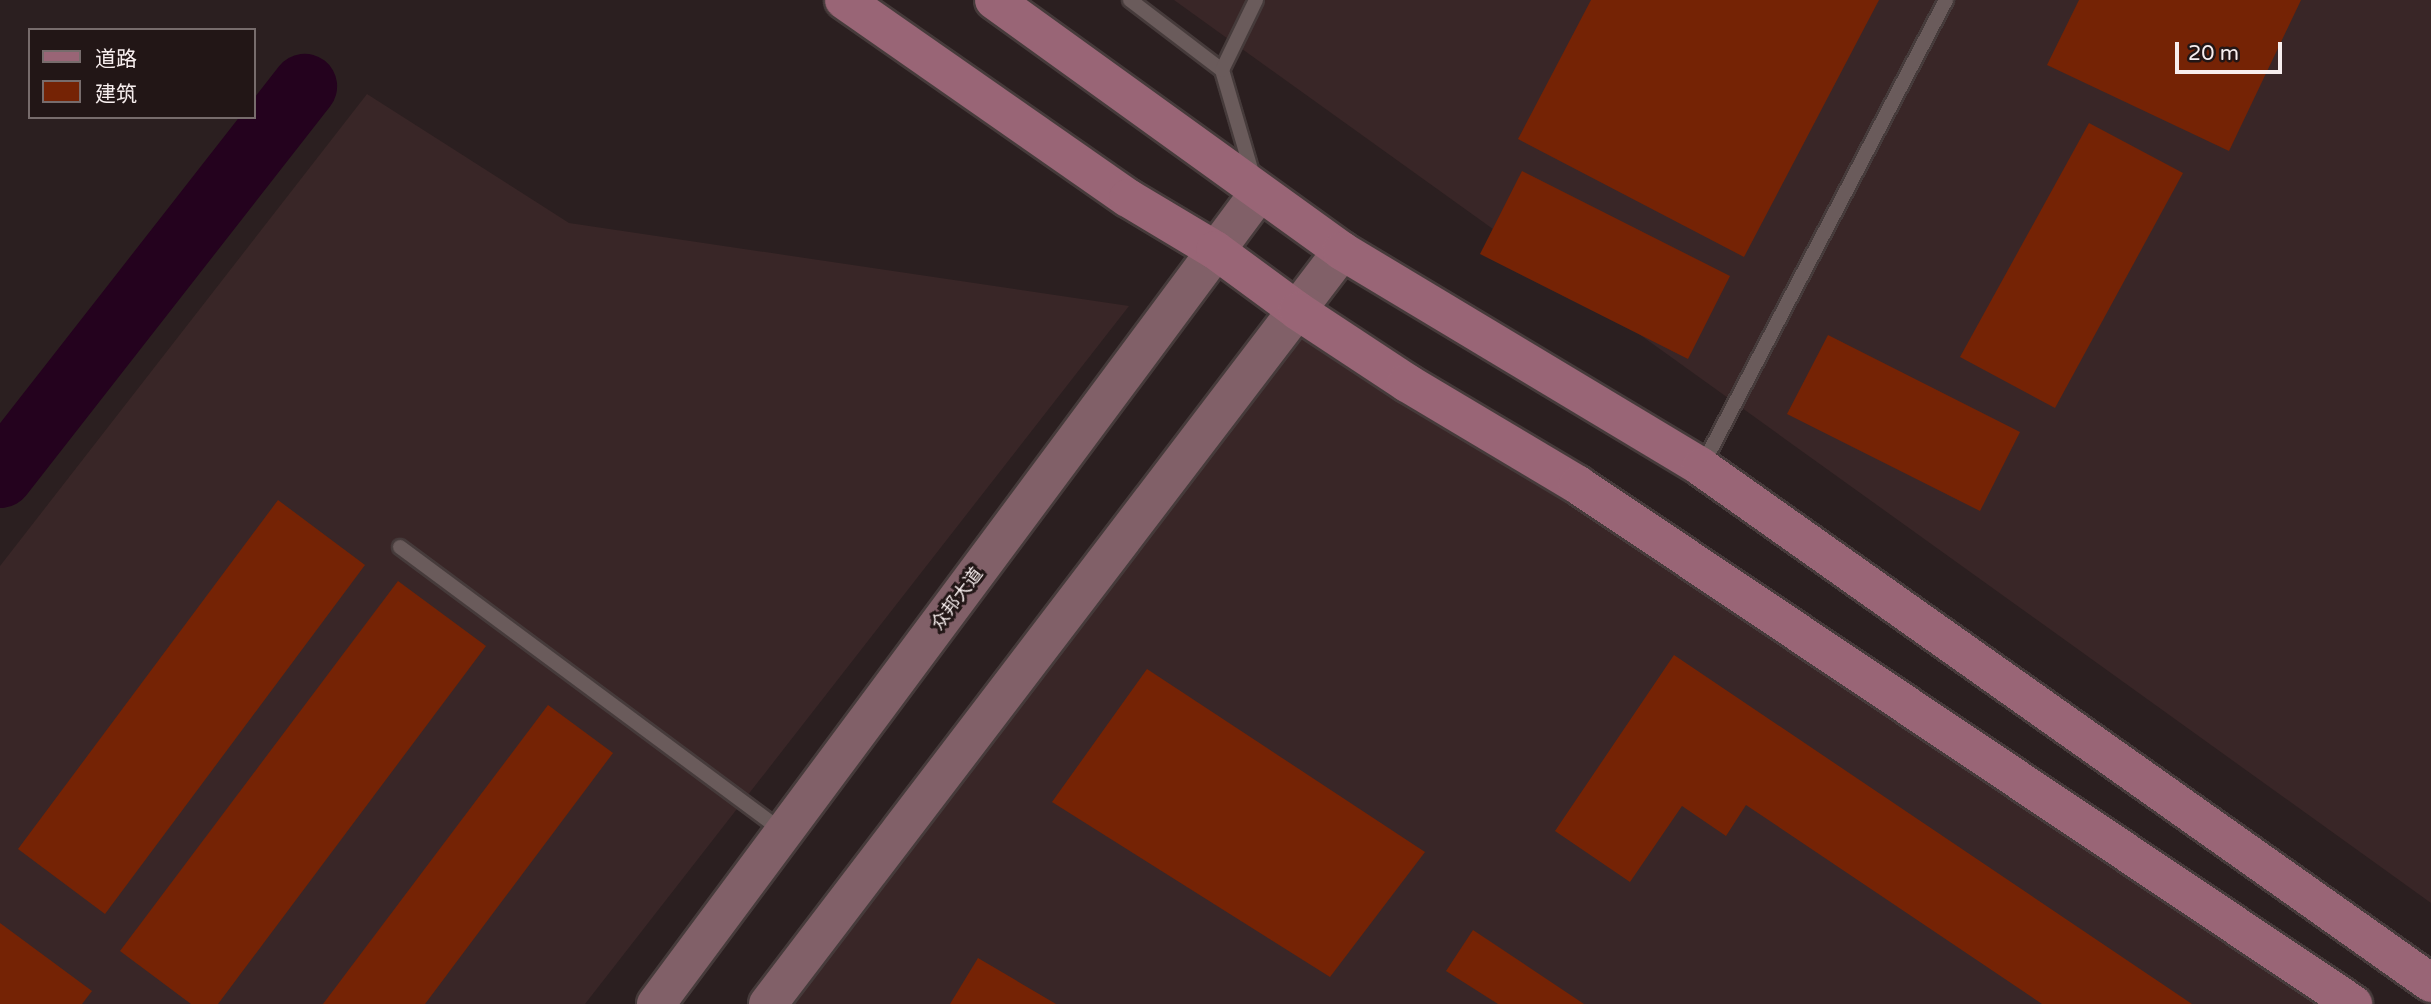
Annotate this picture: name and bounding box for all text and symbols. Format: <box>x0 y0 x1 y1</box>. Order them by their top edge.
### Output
legend <box>28 28 256 119</box>
scale bar <box>2179 28 2286 72</box>
text: 20 m <box>2188 41 2239 66</box>
text: 道路 <box>95 47 137 72</box>
text: 建筑 <box>95 82 137 107</box>
street label: 众邦大道 <box>927 564 987 634</box>

